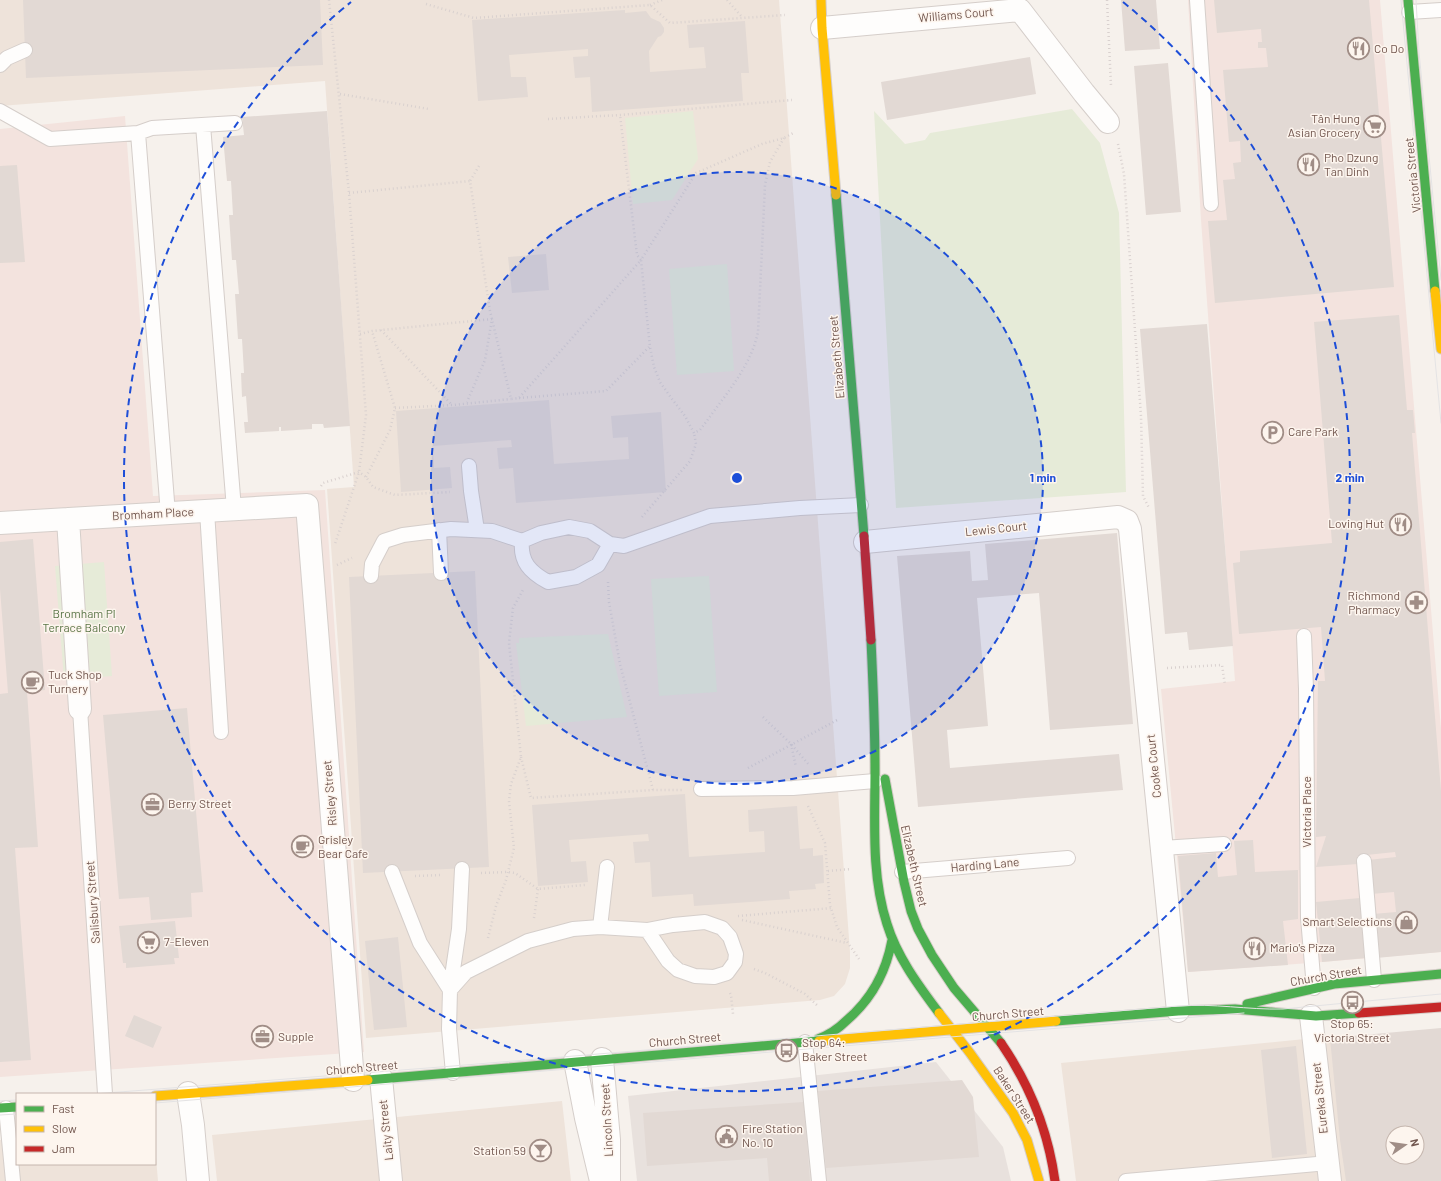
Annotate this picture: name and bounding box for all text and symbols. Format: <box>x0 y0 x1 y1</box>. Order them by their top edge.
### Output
street label: Williams Court <box>918 4 994 24</box>
restaurant icon: Co Do <box>1346 36 1372 62</box>
place label: Co Do <box>1374 41 1404 55</box>
place label: Tân Hung Asian Grocery <box>1288 111 1360 139</box>
supermarket icon: Tân Hung Asian Grocery <box>1362 113 1388 139</box>
street label: Victoria Street <box>1401 137 1423 214</box>
place label: Pho Dzung Tan Dinh <box>1324 150 1379 178</box>
restaurant icon: Pho Dzung Tan Dinh <box>1296 152 1322 178</box>
street label: Elizabeth Street <box>825 315 847 399</box>
parking icon: Care Park <box>1259 419 1285 445</box>
place label: Care Park <box>1288 424 1338 438</box>
text: 1 min <box>1030 470 1056 484</box>
text: 2 min <box>1336 470 1364 484</box>
centre of rings <box>730 471 744 485</box>
street label: Bromham Place <box>112 504 194 522</box>
restaurant icon: Loving Hut <box>1387 511 1413 537</box>
place label: Loving Hut <box>1328 516 1384 530</box>
street label: Lewis Court <box>964 518 1028 538</box>
place label: Richmond Pharmacy <box>1348 588 1400 616</box>
pharmacy icon: Richmond Pharmacy <box>1403 590 1429 616</box>
park label: Bromham Pl Terrace Balcony <box>42 606 126 634</box>
place label: Tuck Shop Turnery <box>48 667 102 695</box>
cafe icon: Tuck Shop Turnery <box>20 669 46 695</box>
street label: Cooke Court <box>1143 734 1163 799</box>
street label: Risley Street <box>319 760 339 827</box>
street label: Victoria Place <box>1299 776 1313 848</box>
office icon: Berry Street <box>140 791 166 817</box>
place label: Berry Street <box>168 796 232 810</box>
street label: Elizabeth Street <box>899 824 931 908</box>
place label: Grisley Bear Cafe <box>318 832 368 860</box>
cafe icon: Grisley Bear Cafe <box>289 834 315 860</box>
street label: Harding Lane <box>950 854 1020 874</box>
street label: Salisbury Street <box>82 860 102 944</box>
shop icon: Smart Selections <box>1394 909 1420 935</box>
place label: Smart Selections <box>1303 914 1392 928</box>
supermarket icon: 7-Eleven <box>136 929 162 955</box>
place label: 7-Eleven <box>164 934 209 948</box>
restaurant icon: Mario's Pizza <box>1241 935 1267 961</box>
place label: Mario's Pizza <box>1270 940 1335 954</box>
street label: Church Street <box>1289 962 1363 988</box>
bus stop icon: Stop 65: Victoria Street <box>1339 990 1365 1016</box>
street label: Church Street <box>971 1003 1045 1023</box>
place label: Stop 65: Victoria Street <box>1314 1016 1390 1044</box>
office icon: Supple <box>249 1024 275 1050</box>
place label: Supple <box>278 1029 314 1043</box>
street label: Church Street <box>648 1029 722 1049</box>
place label: Stop 64: Baker Street <box>802 1035 867 1063</box>
bus stop icon: Stop 64: Baker Street <box>773 1037 799 1063</box>
street label: Church Street <box>325 1057 399 1077</box>
street label: Eureka Street <box>1308 1062 1330 1134</box>
street label: Baker Street <box>991 1063 1038 1126</box>
street label: Lincoln Street <box>597 1083 615 1157</box>
legend <box>16 1093 156 1165</box>
street label: Laity Street <box>375 1099 395 1161</box>
text: Fast <box>52 1101 75 1115</box>
text: Slow <box>52 1121 77 1135</box>
place label: Fire Station No. 10 <box>742 1121 803 1149</box>
public building icon: Fire Station No. 10 <box>713 1123 739 1149</box>
north arrow <box>1385 1125 1425 1165</box>
bar icon: Station 59 <box>528 1138 554 1164</box>
text: N <box>1408 1138 1422 1148</box>
text: Jam <box>52 1141 75 1155</box>
place label: Station 59 <box>473 1143 526 1157</box>

